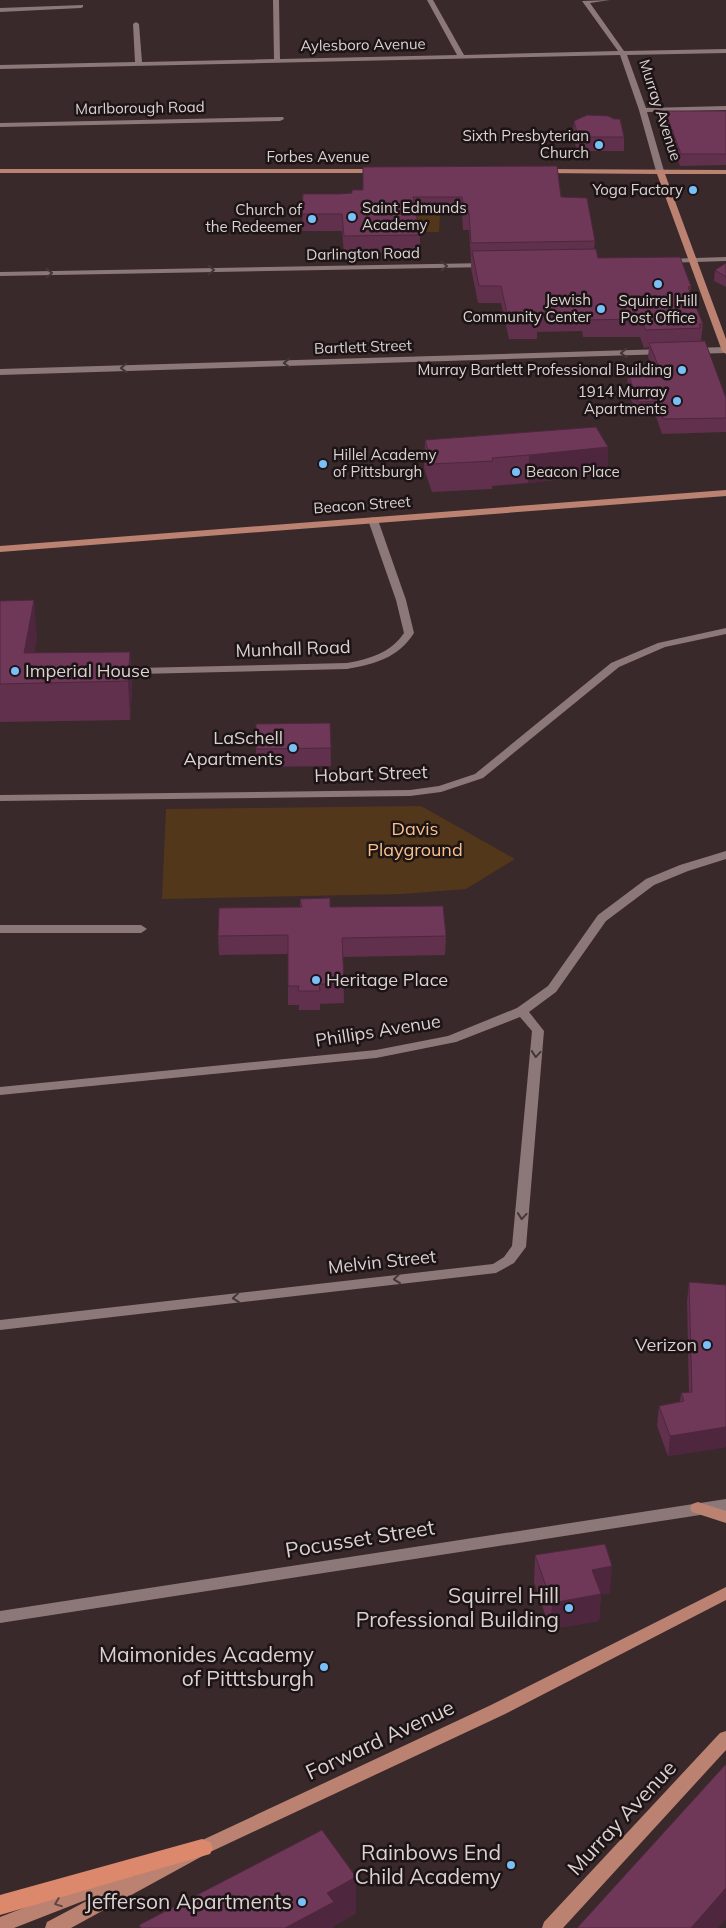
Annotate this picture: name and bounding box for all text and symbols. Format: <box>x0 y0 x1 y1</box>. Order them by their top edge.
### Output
street label: Aylesboro Avenue <box>300 34 426 55</box>
street label: Murray Avenue <box>635 57 686 163</box>
street label: Marlborough Road <box>75 97 205 118</box>
place label: Sixth Presbyterian Church <box>462 126 589 162</box>
marker: Sixth Presbyterian Church <box>593 139 605 151</box>
street label: Forbes Avenue <box>267 147 369 166</box>
place label: Yoga Factory <box>591 180 683 199</box>
marker: Yoga Factory <box>687 184 699 196</box>
place label: Saint Edmunds Academy <box>362 198 467 234</box>
place label: Church of the Redeemer <box>205 200 303 236</box>
marker: Saint Edmunds Academy <box>346 211 358 223</box>
marker: Church of the Redeemer <box>306 213 318 225</box>
street label: Darlington Road <box>306 243 420 264</box>
one-way arrow <box>440 261 448 271</box>
one-way arrow <box>208 265 215 275</box>
one-way arrow <box>45 268 53 278</box>
marker: Squirrel Hill Post Office <box>652 278 664 290</box>
place label: Jewish Community Center <box>463 290 592 326</box>
place label: Squirrel Hill Post Office <box>618 291 698 327</box>
marker: Jewish Community Center <box>595 303 607 315</box>
street label: Bartlett Street <box>314 335 412 358</box>
one-way arrow <box>620 348 628 358</box>
one-way arrow <box>283 358 291 369</box>
place label: Murray Bartlett Professional Building <box>417 360 672 379</box>
one-way arrow <box>120 363 128 374</box>
marker: Murray Bartlett Professional Building <box>676 364 688 376</box>
place label: 1914 Murray Apartments <box>578 382 667 418</box>
marker: 1914 Murray Apartments <box>671 395 683 407</box>
place label: Hillel Academy of Pittsburgh <box>333 445 436 481</box>
marker: Hillel Academy of Pittsburgh <box>317 458 329 470</box>
place label: Beacon Place <box>526 462 620 481</box>
marker: Beacon Place <box>510 466 522 478</box>
street label: Beacon Street <box>313 492 411 517</box>
street label: Munhall Road <box>235 635 351 662</box>
place label: Imperial House <box>25 659 150 682</box>
marker: Imperial House <box>9 665 21 677</box>
place label: LaSchell Apartments <box>183 726 283 770</box>
marker: LaSchell Apartments <box>287 742 299 754</box>
street label: Hobart Street <box>314 760 428 787</box>
park label: Davis Playground <box>367 817 463 861</box>
place label: Heritage Place <box>326 968 448 991</box>
marker: Heritage Place <box>310 974 322 986</box>
street label: Phillips Avenue <box>314 1009 442 1052</box>
one-way arrow <box>531 1050 542 1058</box>
one-way arrow <box>516 1212 527 1220</box>
street label: Melvin Street <box>327 1244 437 1279</box>
one-way arrow <box>393 1273 401 1284</box>
one-way arrow <box>232 1292 240 1303</box>
place label: Verizon <box>635 1333 697 1356</box>
marker: Verizon <box>701 1339 713 1351</box>
street label: Pocusset Street <box>283 1513 436 1563</box>
place label: Squirrel Hill Professional Building <box>356 1582 559 1632</box>
marker: Squirrel Hill Professional Building <box>563 1602 575 1614</box>
place label: Maimonides Academy of Pitttsburgh <box>99 1641 314 1691</box>
marker: Maimonides Academy of Pitttsburgh <box>318 1661 330 1673</box>
street label: Forward Avenue <box>301 1693 458 1785</box>
street label: Murray Avenue <box>561 1754 681 1880</box>
place label: Rainbows End Child Academy <box>355 1839 501 1889</box>
marker: Rainbows End Child Academy <box>505 1859 517 1871</box>
place label: Jefferson Apartments <box>85 1888 292 1914</box>
marker: Jefferson Apartments <box>296 1896 308 1908</box>
one-way arrow <box>55 1897 63 1907</box>

